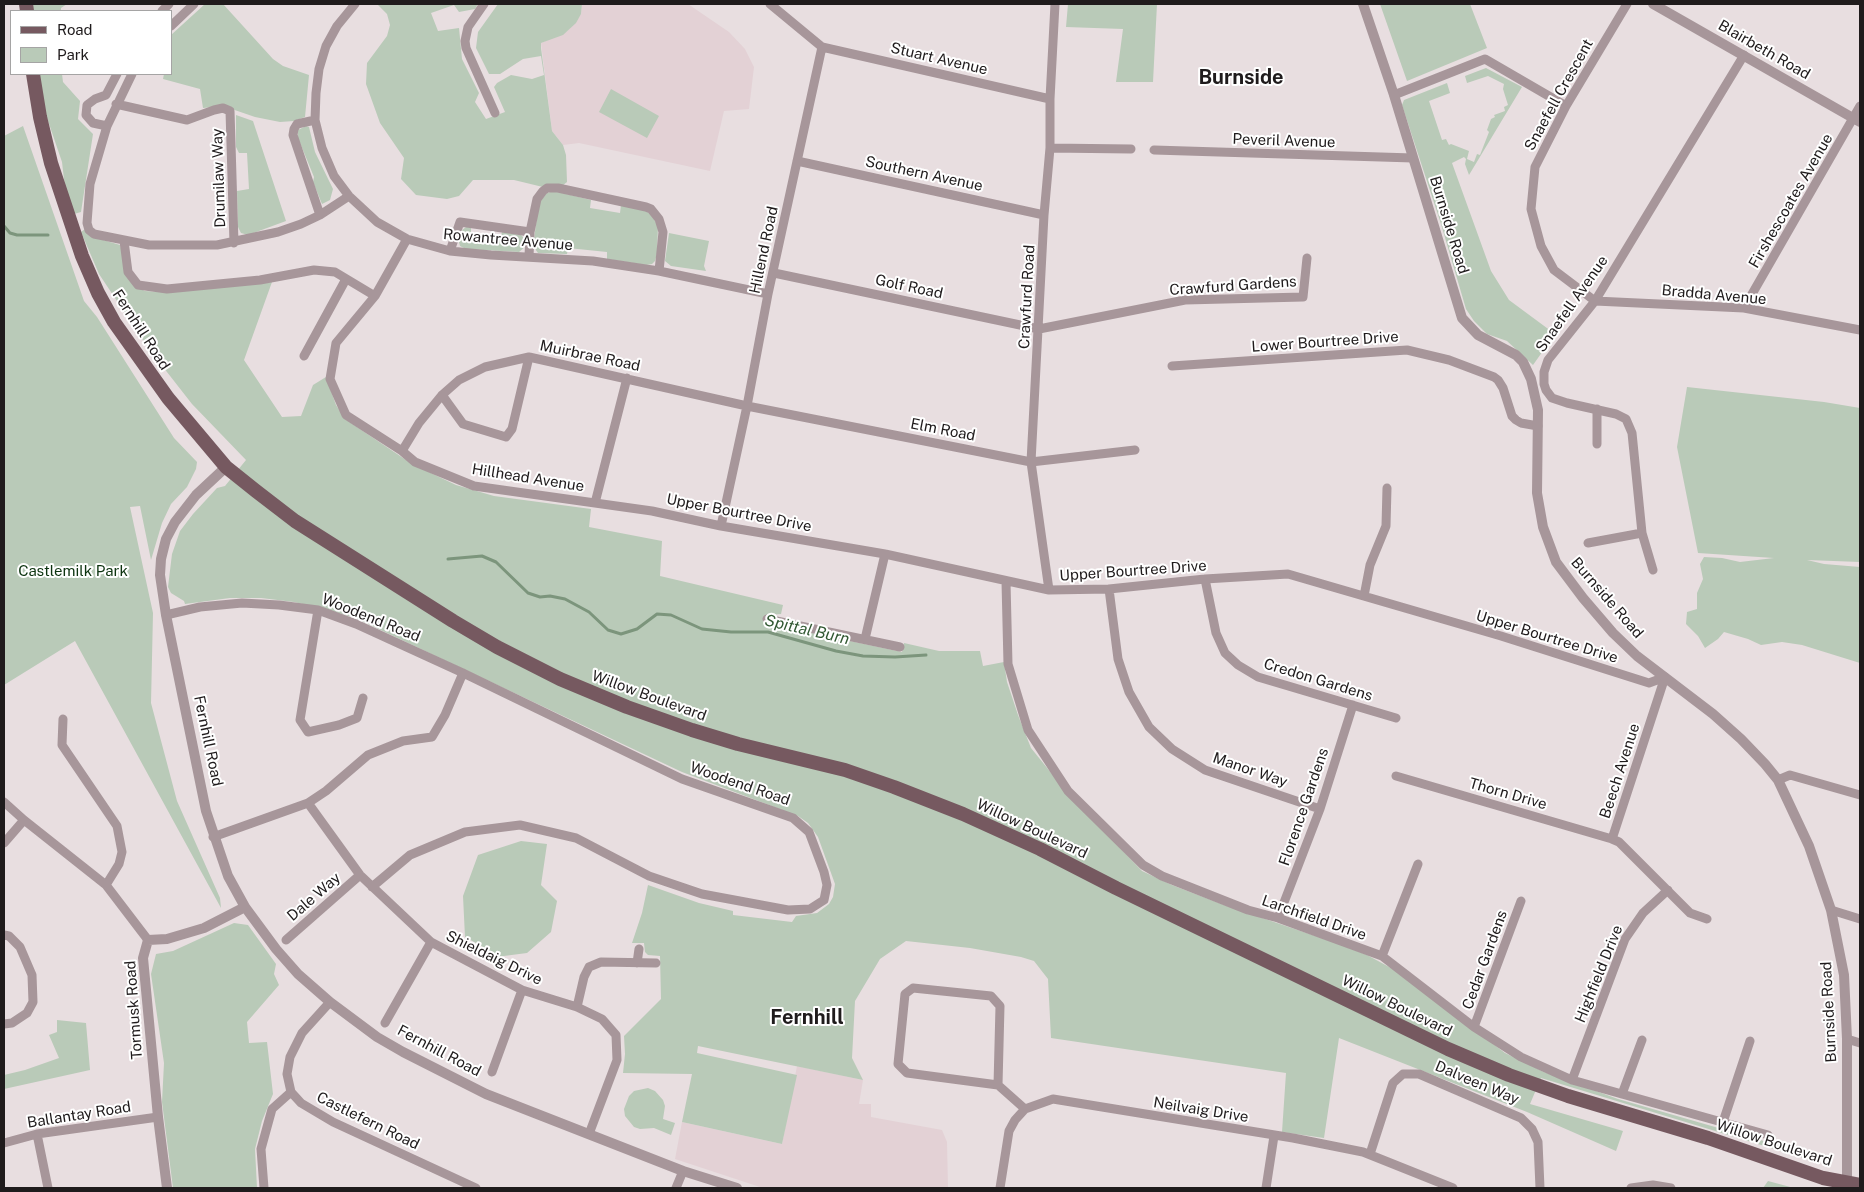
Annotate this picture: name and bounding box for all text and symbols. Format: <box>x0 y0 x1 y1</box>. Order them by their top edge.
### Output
legend <box>10 10 172 75</box>
street label: Blairbeth Road <box>1715 16 1813 84</box>
text: Road <box>57 21 93 38</box>
street label: Snaefell Crescent <box>1521 36 1597 154</box>
street label: Stuart Avenue <box>889 39 989 79</box>
text: Park <box>57 46 89 63</box>
district label: Burnside <box>1198 66 1284 90</box>
street label: Drumilaw Way <box>208 128 230 228</box>
street label: Peveril Avenue <box>1232 130 1336 152</box>
street label: Firshescoates Avenue <box>1745 131 1837 271</box>
street label: Southern Avenue <box>864 153 984 195</box>
street label: Burnside Road <box>1426 174 1472 276</box>
street label: Hillend Road <box>746 205 782 295</box>
street label: Rowantree Avenue <box>442 225 574 255</box>
street label: Crawfurd Road <box>1015 244 1039 350</box>
street label: Snaefell Avenue <box>1532 252 1612 356</box>
street label: Golf Road <box>873 271 945 303</box>
street label: Crawfurd Gardens <box>1169 273 1297 299</box>
street label: Bradda Avenue <box>1661 281 1767 309</box>
street label: Fernhill Road <box>108 286 174 374</box>
street label: Lower Bourtree Drive <box>1251 328 1399 356</box>
street label: Muirbrae Road <box>538 337 642 375</box>
street label: Elm Road <box>909 415 977 445</box>
street label: Hillhead Avenue <box>471 460 585 496</box>
street label: Upper Bourtree Drive <box>665 490 813 536</box>
street label: Burnside Road <box>1567 554 1647 642</box>
street label: Upper Bourtree Drive <box>1059 557 1207 585</box>
park label: Castlemilk Park <box>18 562 128 580</box>
street label: Woodend Road <box>319 590 423 646</box>
street label: Upper Bourtree Drive <box>1474 607 1620 667</box>
water label: Spittal Burn <box>763 611 851 649</box>
street label: Credon Gardens <box>1261 655 1375 705</box>
street label: Willow Boulevard <box>589 667 709 725</box>
street label: Fernhill Road <box>190 694 226 788</box>
street label: Beech Avenue <box>1596 721 1644 821</box>
street label: Florence Gardens <box>1275 746 1333 868</box>
street label: Manor Way <box>1210 749 1290 791</box>
street label: Woodend Road <box>688 758 792 810</box>
street label: Thorn Drive <box>1467 774 1549 814</box>
street label: Willow Boulevard <box>974 795 1090 863</box>
street label: Dale Way <box>284 869 344 925</box>
street label: Larchfield Drive <box>1259 892 1369 944</box>
street label: Cedar Gardens <box>1459 908 1511 1012</box>
street label: Highfield Drive <box>1571 923 1627 1025</box>
street label: Shieldaig Drive <box>443 927 545 989</box>
street label: Tormusk Road <box>122 960 146 1060</box>
street label: Burnside Road <box>1817 961 1841 1063</box>
street label: Willow Boulevard <box>1339 971 1455 1041</box>
district label: Fernhill <box>770 1006 844 1030</box>
street label: Fernhill Road <box>394 1021 484 1081</box>
street label: Dalveen Way <box>1432 1057 1522 1109</box>
street label: Castlefern Road <box>314 1088 422 1154</box>
street label: Neilvaig Drive <box>1152 1094 1250 1126</box>
street label: Ballantay Road <box>26 1098 132 1132</box>
street label: Willow Boulevard <box>1714 1116 1834 1170</box>

